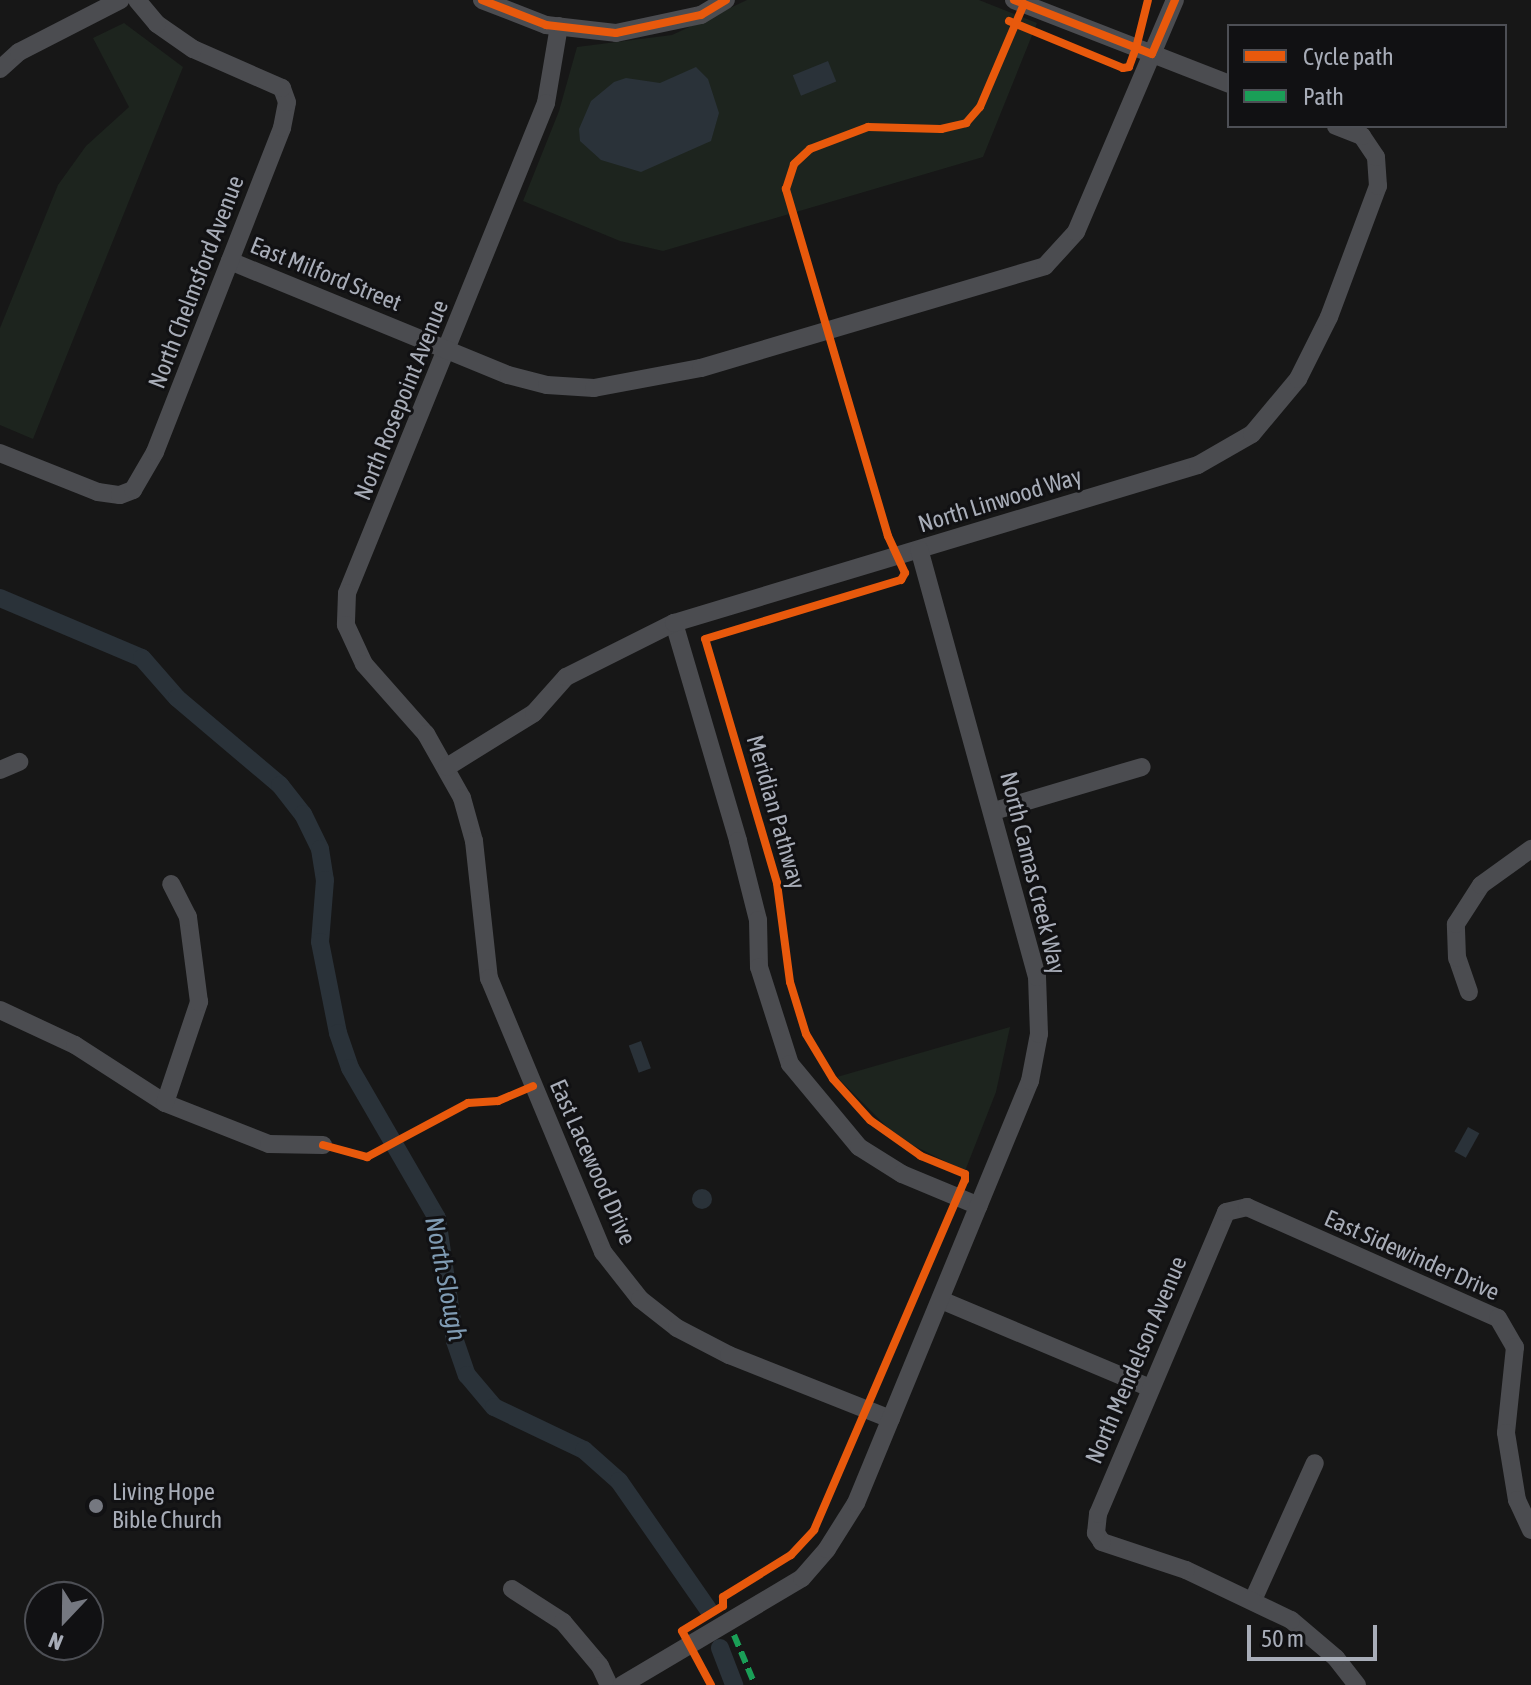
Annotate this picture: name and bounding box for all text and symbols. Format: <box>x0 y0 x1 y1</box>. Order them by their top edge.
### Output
legend <box>1227 24 1507 128</box>
text: Cycle path <box>1303 43 1394 70</box>
text: Path <box>1303 83 1344 110</box>
street label: North Chelmsford Avenue <box>142 172 250 392</box>
street label: East Milford Street <box>246 231 406 317</box>
street label: North Rosepoint Avenue <box>348 296 454 504</box>
street label: North Linwood Way <box>915 461 1085 539</box>
street label: Meridian Pathway <box>740 732 812 892</box>
street label: North Camas Creek Way <box>994 769 1072 977</box>
street label: East Lacewood Drive <box>544 1075 642 1249</box>
street label: East Sidewinder Drive <box>1320 1204 1504 1306</box>
water label: North Slough <box>418 1214 472 1344</box>
street label: North Mendelson Avenue <box>1079 1252 1193 1468</box>
place label: Living Hope Bible Church <box>112 1478 222 1534</box>
marker: Living Hope Bible Church <box>87 1497 105 1515</box>
north arrow <box>24 1581 104 1661</box>
scale bar <box>1251 1609 1381 1659</box>
text: 50 m <box>1261 1625 1304 1652</box>
text: N <box>45 1627 67 1656</box>

